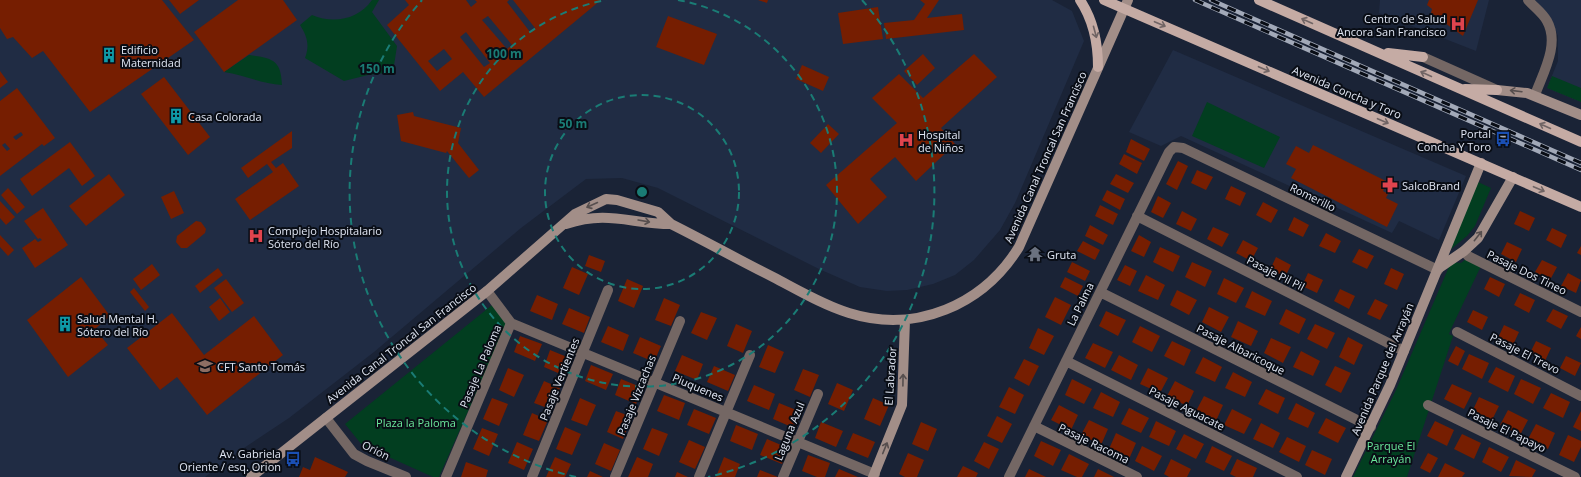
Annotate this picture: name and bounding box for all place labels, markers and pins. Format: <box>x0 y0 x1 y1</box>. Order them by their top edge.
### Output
place label: Centro de Salud Ancora San Francisco <box>1337 11 1446 39</box>
hospital icon: Centro de Salud Ancora San Francisco <box>1449 15 1467 33</box>
place label: Edificio Maternidad <box>121 42 181 70</box>
building icon: Edificio Maternidad <box>100 46 118 64</box>
building icon: Casa Colorada <box>167 107 185 125</box>
place label: Casa Colorada <box>188 109 262 124</box>
place label: Portal Concha Y Toro <box>1417 126 1491 154</box>
place label: Hospital de Niños <box>918 127 963 155</box>
bus stop icon: Portal Concha Y Toro <box>1494 130 1512 148</box>
hospital icon: Hospital de Niños <box>897 131 915 149</box>
pharmacy icon: SalcoBrand <box>1381 176 1399 194</box>
place label: SalcoBrand <box>1402 178 1460 193</box>
centre of rings <box>635 185 649 199</box>
place label: Complejo Hospitalario Sótero del Río <box>268 223 382 251</box>
hospital icon: Complejo Hospitalario Sótero del Río <box>247 227 265 245</box>
temple icon: Gruta <box>1026 245 1044 263</box>
place label: Gruta <box>1047 247 1076 262</box>
place label: Salud Mental H. Sótero del Río <box>77 311 158 339</box>
building icon: Salud Mental H. Sótero del Río <box>56 315 74 333</box>
school or university icon: CFT Santo Tomás <box>196 357 214 375</box>
place label: CFT Santo Tomás <box>217 359 305 374</box>
place label: Av. Gabriela Oriente / esq. Orion <box>179 446 281 474</box>
bus stop icon: Av. Gabriela Oriente / esq. Orion <box>284 450 302 468</box>

